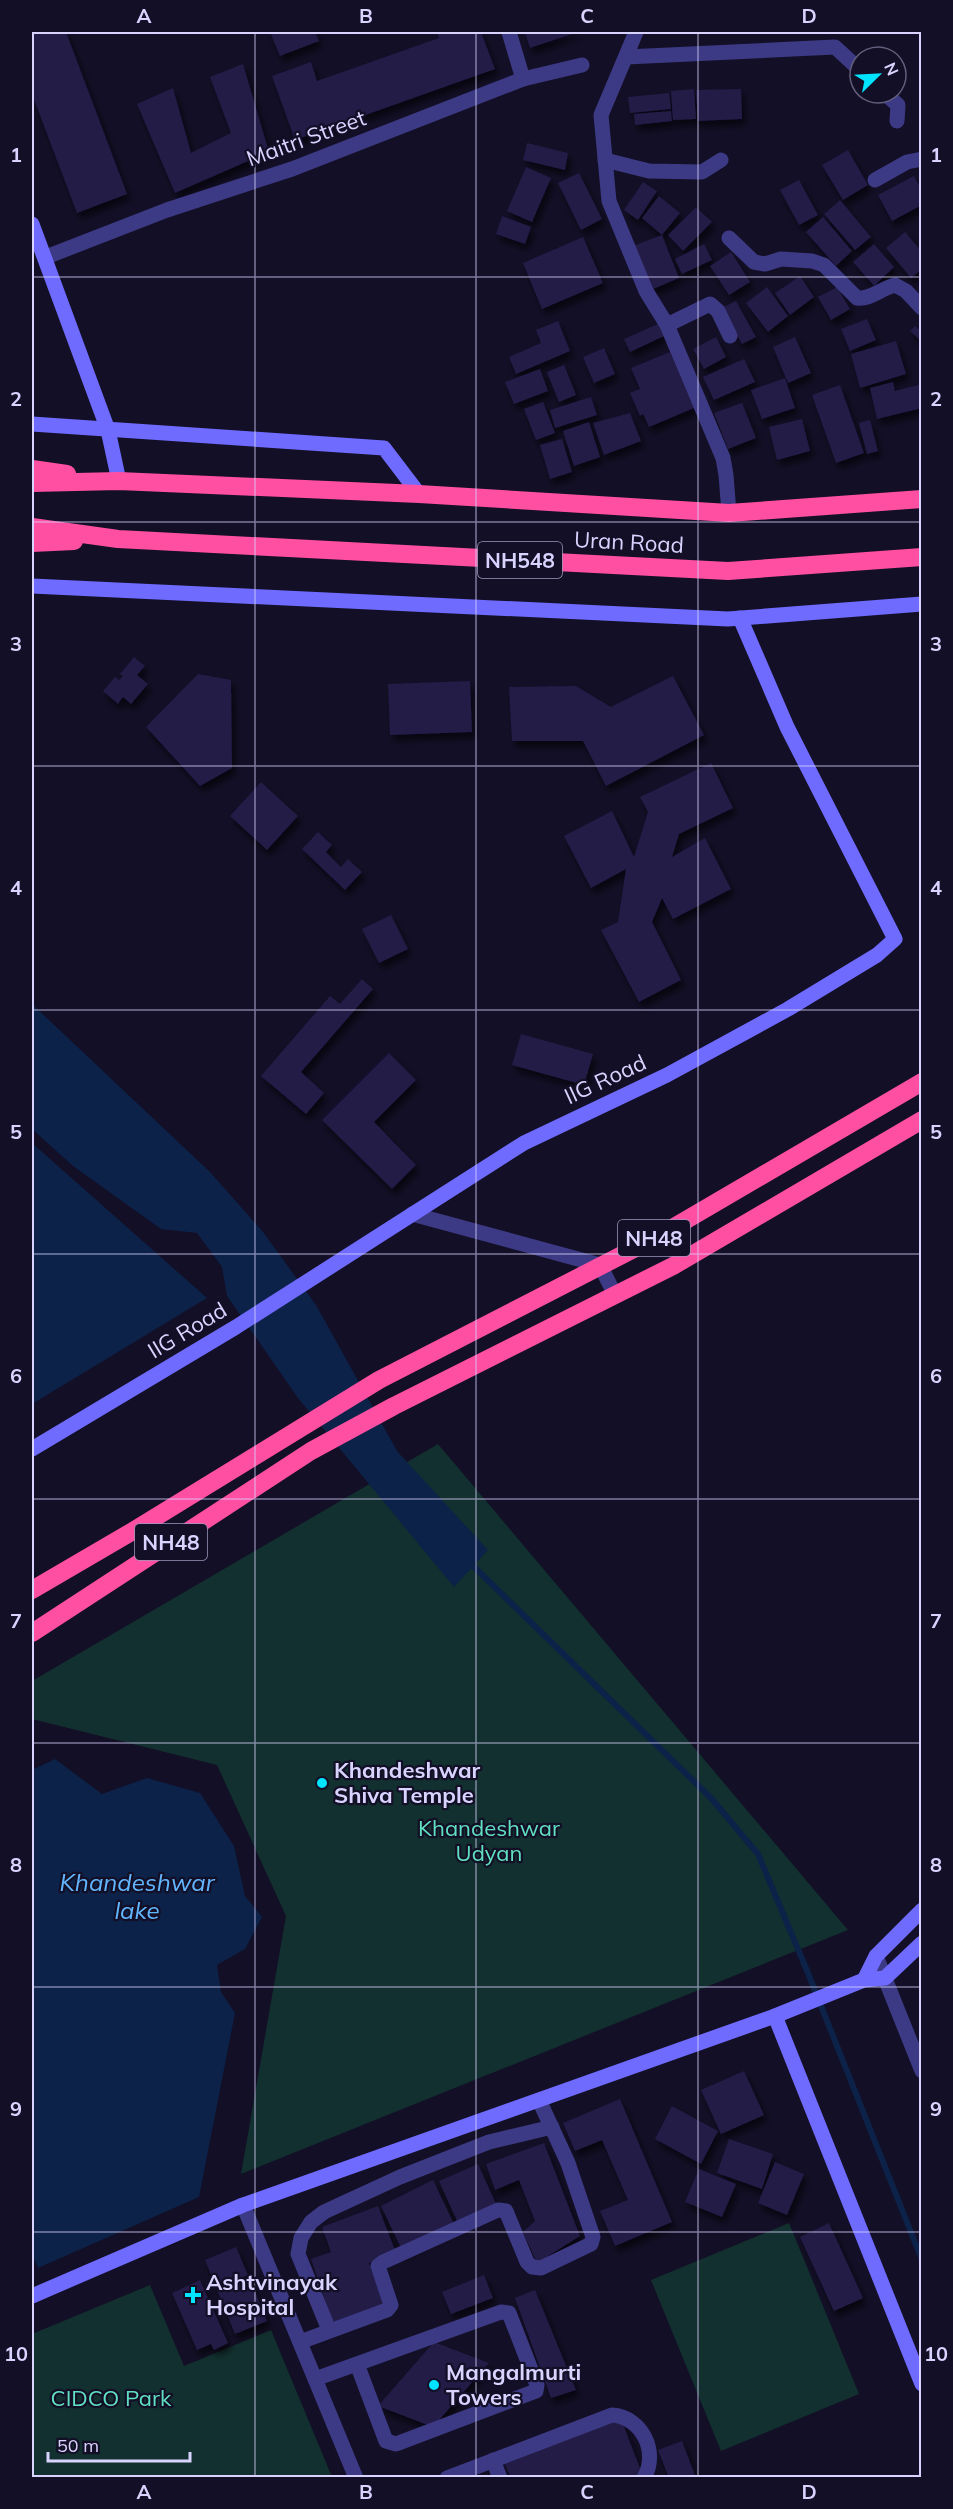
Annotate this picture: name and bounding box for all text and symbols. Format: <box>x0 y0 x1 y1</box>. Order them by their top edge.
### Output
text: A <box>137 3 152 28</box>
text: B <box>359 3 373 28</box>
text: C <box>580 3 594 28</box>
text: D <box>801 3 817 28</box>
north arrow <box>848 45 908 105</box>
text: N <box>880 59 903 78</box>
street label: Maitri Street <box>243 103 370 173</box>
text: 1 <box>10 142 22 167</box>
text: 1 <box>930 142 942 167</box>
text: 2 <box>10 386 22 411</box>
text: 2 <box>930 386 942 411</box>
street label: Uran Road <box>573 525 685 559</box>
road number: NH548 <box>478 542 562 578</box>
text: 3 <box>10 631 22 656</box>
text: 3 <box>930 631 942 656</box>
text: 4 <box>10 875 22 900</box>
text: 4 <box>930 875 942 900</box>
street label: IIG Road <box>560 1048 650 1110</box>
text: 5 <box>10 1119 22 1144</box>
text: 5 <box>930 1119 942 1144</box>
road number: NH48 <box>618 1220 690 1256</box>
street label: IIG Road <box>142 1296 232 1364</box>
text: 6 <box>10 1363 22 1388</box>
text: 6 <box>930 1363 942 1388</box>
road number: NH48 <box>135 1524 207 1560</box>
text: 7 <box>10 1608 22 1633</box>
text: 7 <box>930 1608 942 1633</box>
place label: Khandeshwar Shiva Temple <box>334 1756 481 1809</box>
marker: Khandeshwar Shiva Temple <box>315 1776 329 1790</box>
park label: Khandeshwar Udyan <box>418 1814 560 1867</box>
text: 8 <box>10 1852 22 1877</box>
text: 8 <box>930 1852 942 1877</box>
water label: Khandeshwar lake <box>60 1867 216 1925</box>
text: 9 <box>10 2096 22 2121</box>
text: 9 <box>930 2096 942 2121</box>
place label: Ashtvinayak Hospital <box>206 2268 338 2321</box>
marker: Ashtvinayak Hospital <box>184 2286 202 2304</box>
text: 10 <box>4 2341 28 2366</box>
text: 10 <box>924 2341 948 2366</box>
place label: Mangalmurti Towers <box>446 2358 581 2411</box>
marker: Mangalmurti Towers <box>427 2378 441 2392</box>
park label: CIDCO Park <box>51 2384 172 2412</box>
scale bar <box>48 2425 190 2463</box>
text: 50 m <box>57 2434 99 2457</box>
text: A <box>137 2479 152 2504</box>
text: B <box>359 2479 373 2504</box>
text: C <box>580 2479 594 2504</box>
text: D <box>801 2479 817 2504</box>

